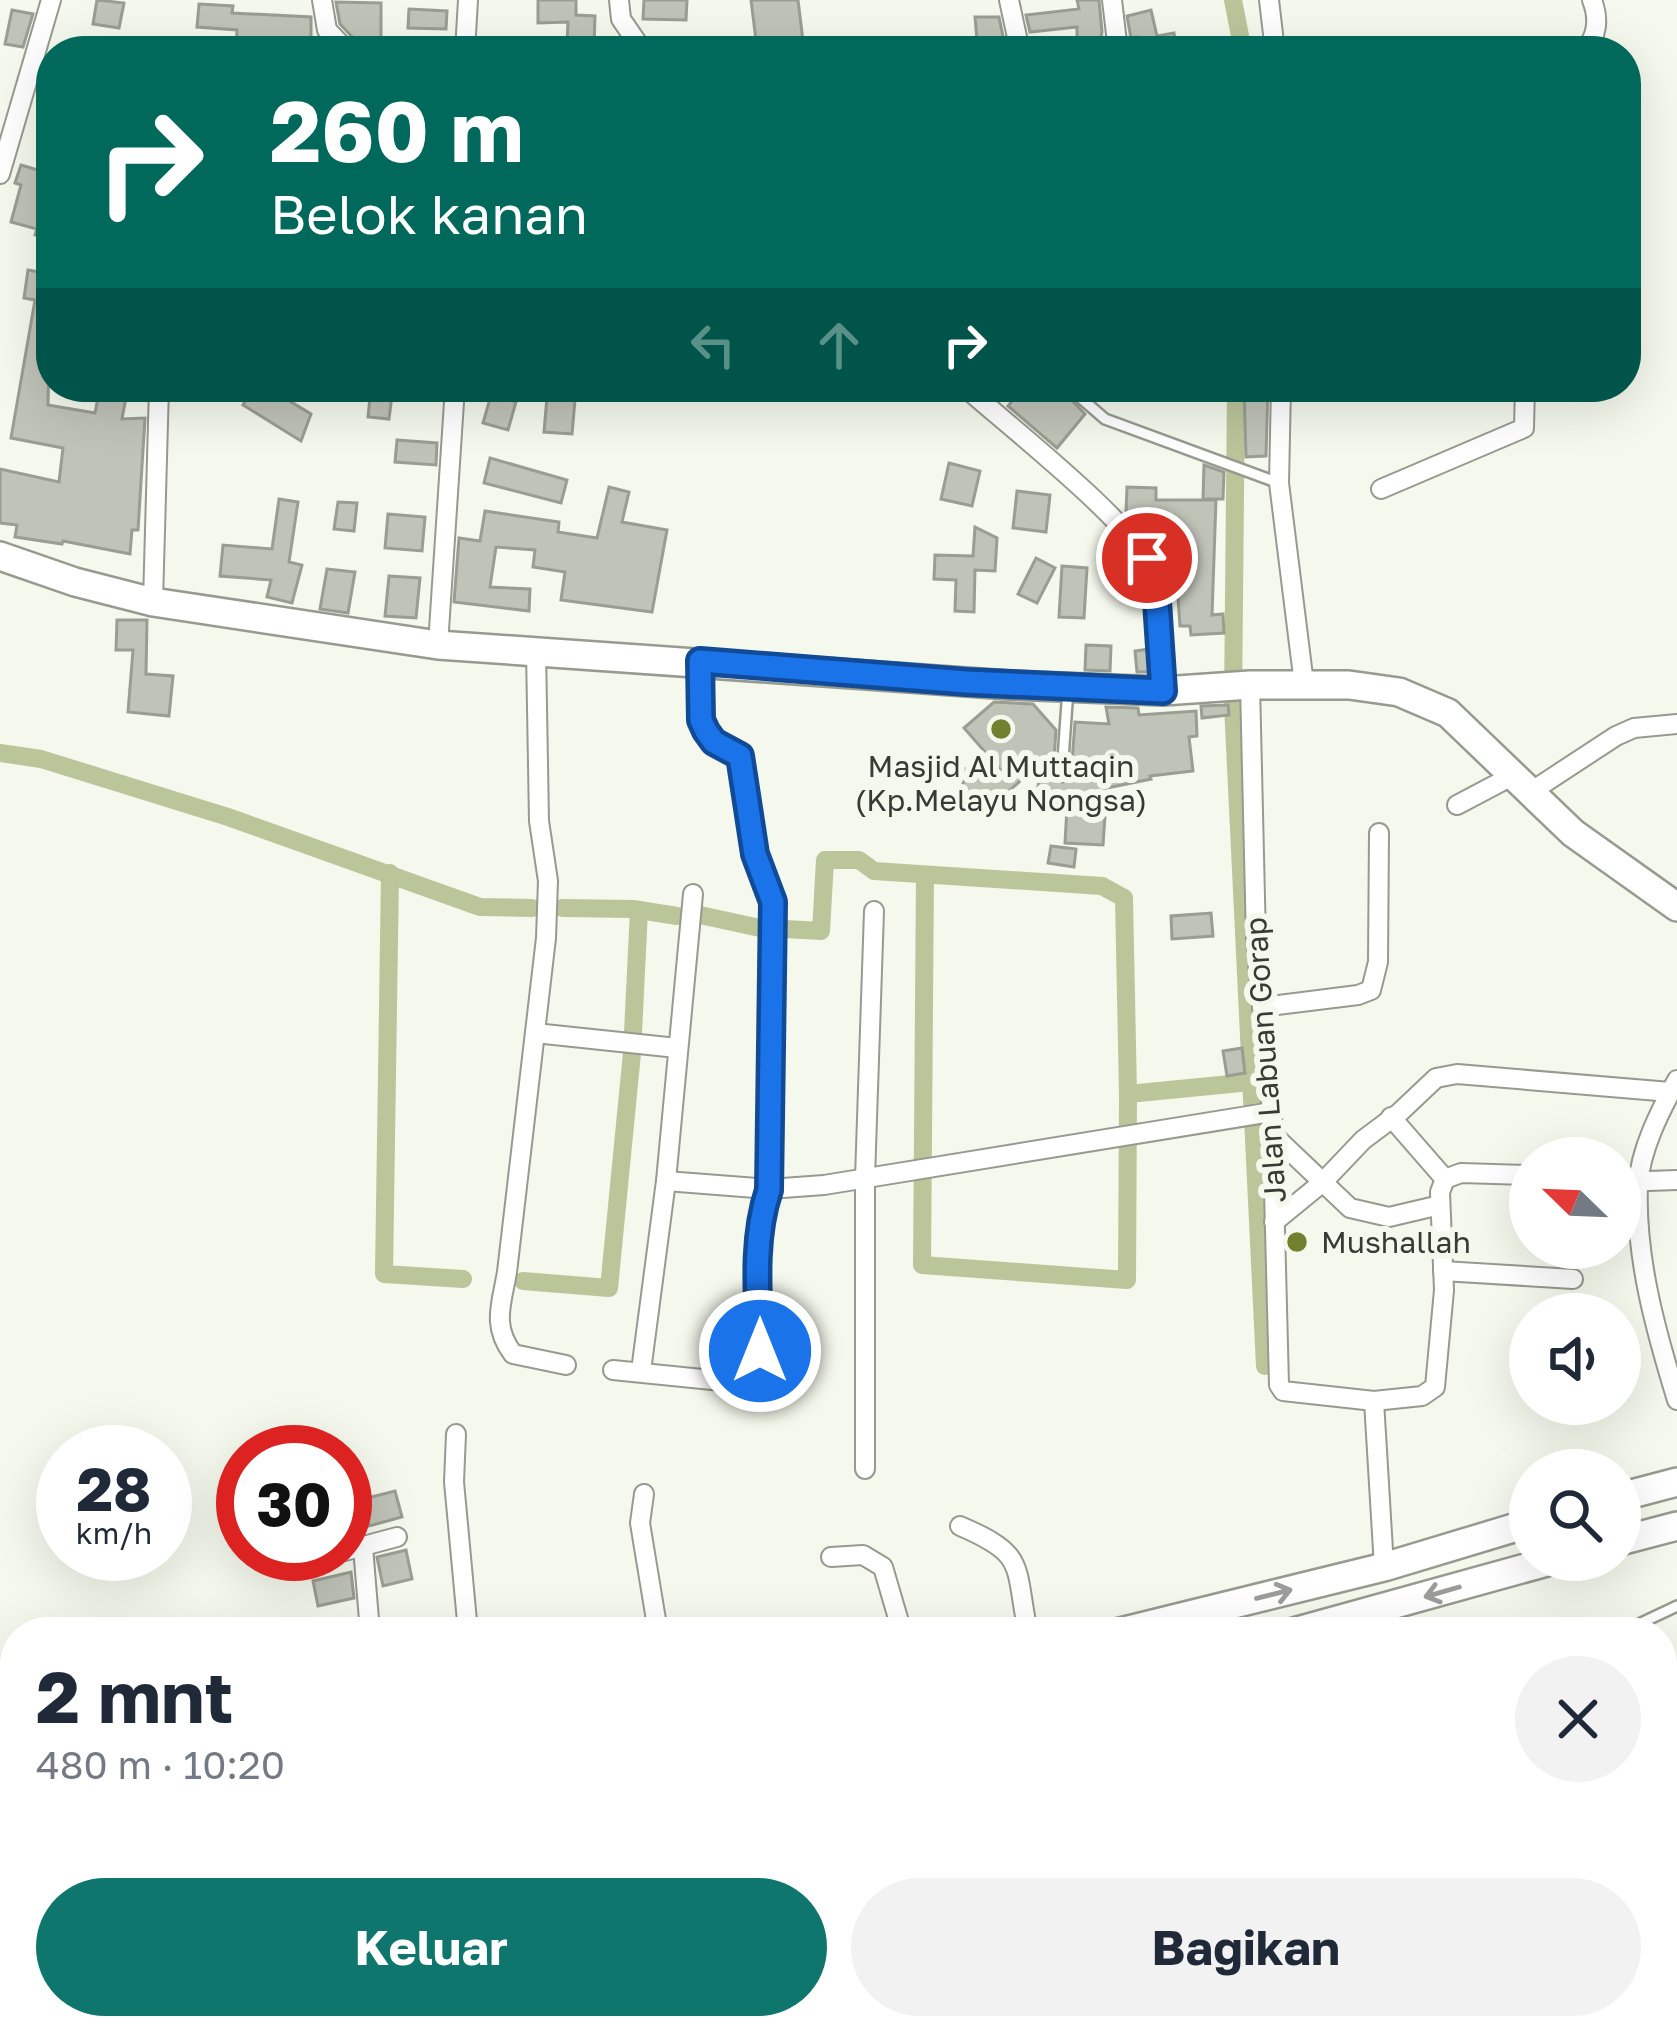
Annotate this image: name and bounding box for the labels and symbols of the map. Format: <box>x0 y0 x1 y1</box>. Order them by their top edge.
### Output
pin <box>1096 507 1198 609</box>
marker: Masjid Al Muttaqin (Kp.Melayu Nongsa) <box>988 716 1014 742</box>
place label: Masjid Al Muttaqin (Kp.Melayu Nongsa) <box>855 748 1147 818</box>
street label: Jalan Labuan Gorap <box>1237 916 1293 1204</box>
north arrow <box>1509 1137 1641 1269</box>
place label: Mushallah <box>1321 1224 1471 1260</box>
marker: Mushallah <box>1284 1229 1310 1255</box>
position arrow <box>697 1288 823 1414</box>
speed limit sign: 30 <box>216 1425 372 1581</box>
one-way arrow <box>1255 1582 1293 1604</box>
one-way arrow <box>1423 1582 1461 1604</box>

